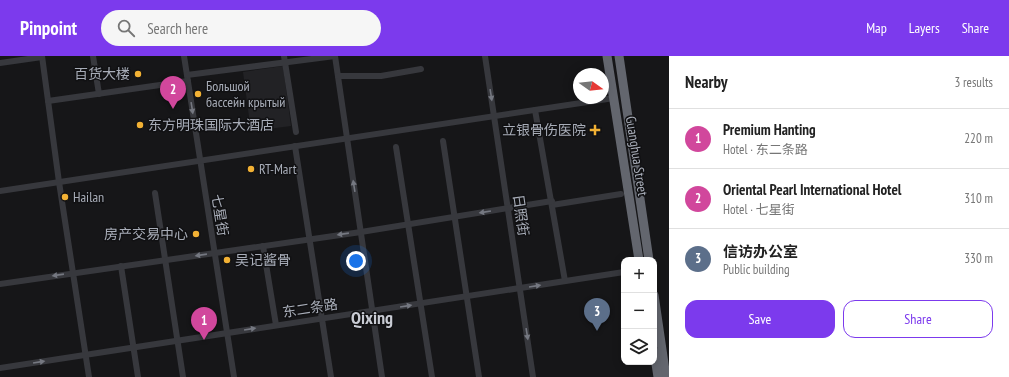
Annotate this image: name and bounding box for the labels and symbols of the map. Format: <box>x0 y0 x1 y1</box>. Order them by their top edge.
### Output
place label: 百货大楼 <box>74 65 130 83</box>
north arrow <box>573 68 609 104</box>
marker: 百货大楼 <box>133 69 143 79</box>
pin: 2 <box>160 76 186 109</box>
place label: Большой бассейн крытый <box>206 77 285 111</box>
one-way arrow <box>488 88 494 101</box>
marker: Большой бассейн крытый <box>193 89 203 99</box>
one-way arrow <box>189 102 195 115</box>
street label: Guanghua Street <box>622 115 652 197</box>
place label: 东方明珠国际大酒店 <box>148 116 274 134</box>
marker: 东方明珠国际大酒店 <box>135 120 145 130</box>
place label: 立银骨伤医院 <box>502 121 586 139</box>
marker: 立银骨伤医院 <box>589 124 601 136</box>
place label: RT-Mart <box>259 160 297 178</box>
marker: RT-Mart <box>246 164 256 174</box>
one-way arrow <box>351 180 357 192</box>
place label: Hailan <box>73 188 104 206</box>
marker: Hailan <box>60 192 70 202</box>
street label: 七星街 <box>208 193 232 237</box>
street label: 日照街 <box>509 193 533 237</box>
one-way arrow <box>479 209 491 215</box>
place label: 房产交易中心 <box>104 225 188 243</box>
marker: 房产交易中心 <box>191 229 201 239</box>
one-way arrow <box>337 231 349 237</box>
place label: 吴记酱骨 <box>235 251 291 269</box>
your location <box>346 251 366 271</box>
one-way arrow <box>195 252 207 258</box>
marker: 吴记酱骨 <box>222 255 232 265</box>
one-way arrow <box>52 272 64 278</box>
one-way arrow <box>529 283 541 289</box>
street label: 东二条路 <box>281 295 339 321</box>
pin: 3 <box>584 298 610 331</box>
one-way arrow <box>400 302 412 308</box>
district label: Qixing <box>351 306 393 329</box>
pin: 1 <box>191 307 217 340</box>
one-way arrow <box>244 326 256 332</box>
one-way arrow <box>524 328 530 340</box>
one-way arrow <box>32 359 45 365</box>

